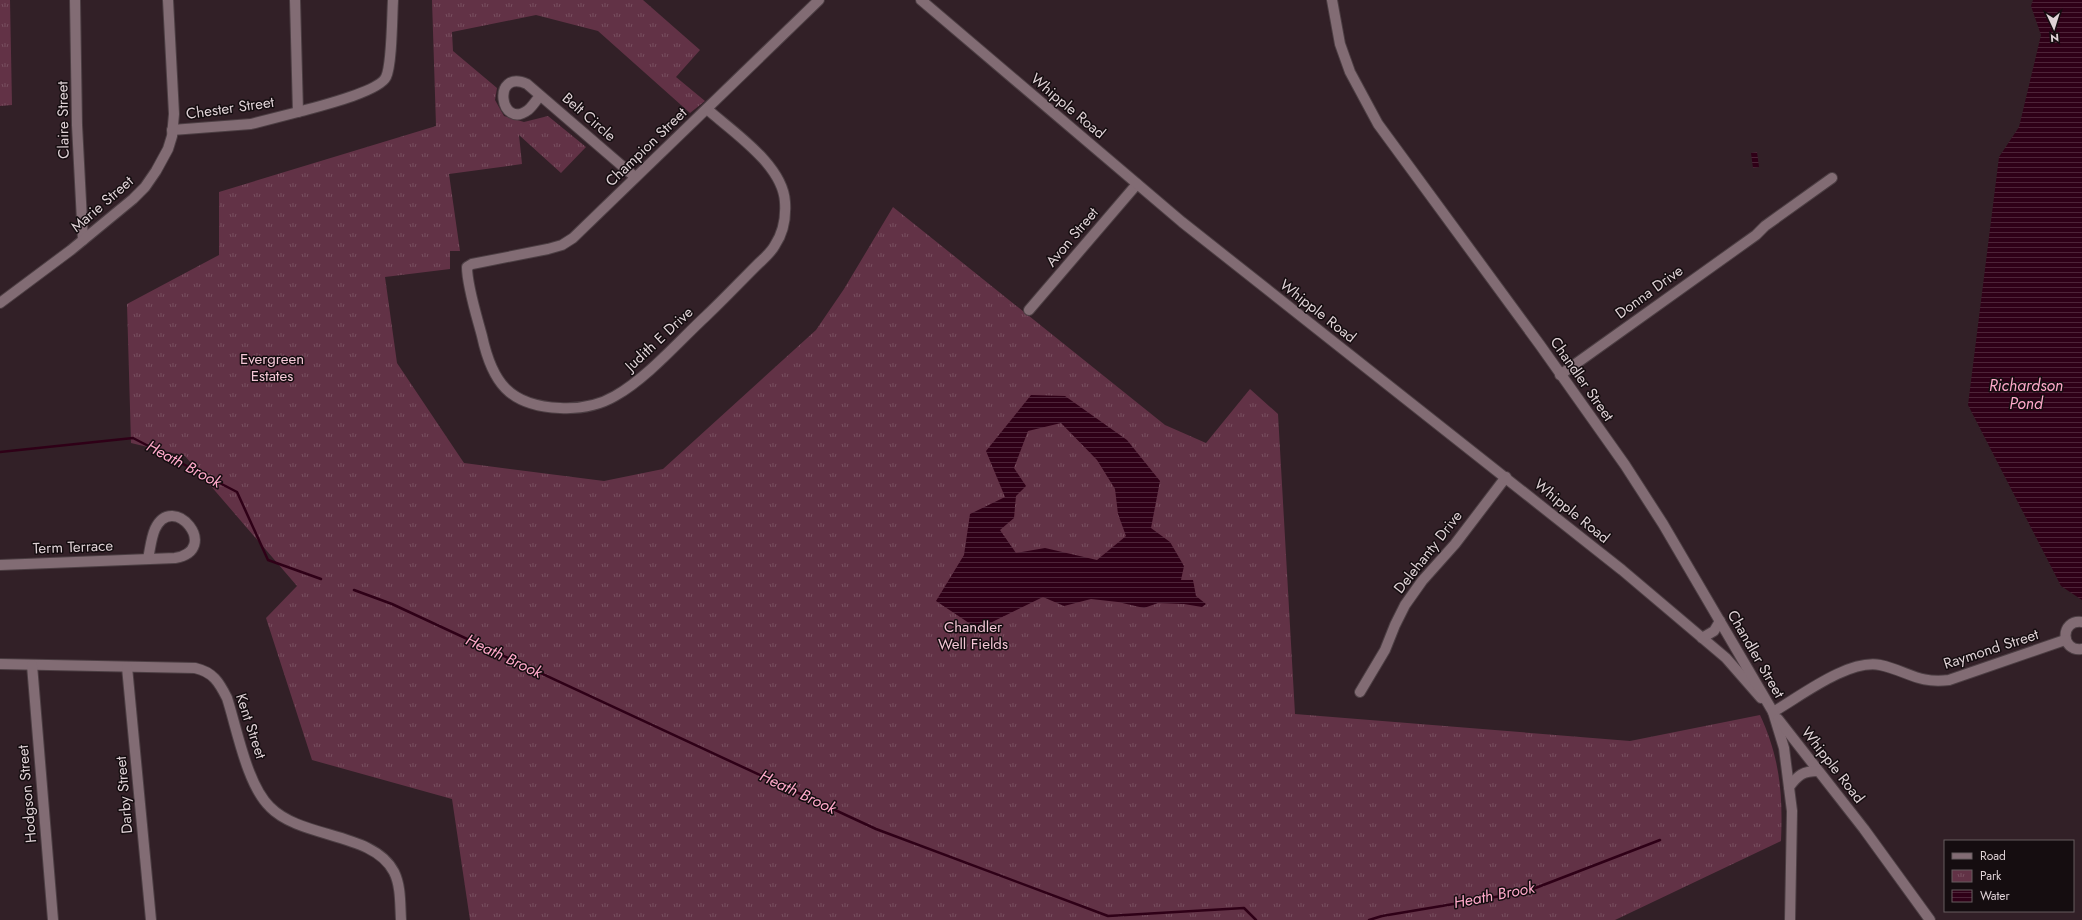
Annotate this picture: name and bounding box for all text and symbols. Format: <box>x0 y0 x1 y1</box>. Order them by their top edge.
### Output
north arrow <box>2034 8 2074 48</box>
text: N <box>2050 30 2060 46</box>
street label: Whipple Road <box>1026 68 1110 144</box>
street label: Claire Street <box>51 81 75 159</box>
street label: Belt Circle <box>557 87 621 147</box>
street label: Chester Street <box>185 91 276 125</box>
street label: Champion Street <box>600 102 692 192</box>
street label: Marie Street <box>66 170 138 237</box>
street label: Avon Street <box>1040 202 1104 272</box>
street label: Donna Drive <box>1610 260 1688 324</box>
street label: Whipple Road <box>1275 274 1361 348</box>
street label: Judith E Drive <box>619 301 698 378</box>
street label: Chandler Street <box>1545 332 1619 426</box>
park label: Evergreen Estates <box>240 348 304 387</box>
water label: Richardson Pond <box>1989 374 2063 415</box>
water label: Heath Brook <box>142 435 227 494</box>
street label: Whipple Road <box>1529 474 1615 548</box>
street label: Delehanty Drive <box>1389 506 1468 598</box>
street label: Term Terrace <box>33 535 114 559</box>
street label: Chandler Street <box>1722 606 1790 702</box>
park label: Chandler Well Fields <box>938 616 1008 655</box>
street label: Raymond Street <box>1941 623 2042 675</box>
water label: Heath Brook <box>462 628 547 684</box>
street label: Kent Street <box>230 690 272 762</box>
street label: Whipple Road <box>1796 722 1870 808</box>
street label: Hodgson Street <box>12 744 42 844</box>
street label: Darby Street <box>110 755 138 835</box>
water label: Heath Brook <box>756 764 841 820</box>
legend <box>1944 840 2074 912</box>
text: Road <box>1980 847 2006 865</box>
text: Park <box>1980 867 2002 885</box>
water label: Heath Brook <box>1451 876 1538 914</box>
text: Water <box>1980 887 2011 905</box>

